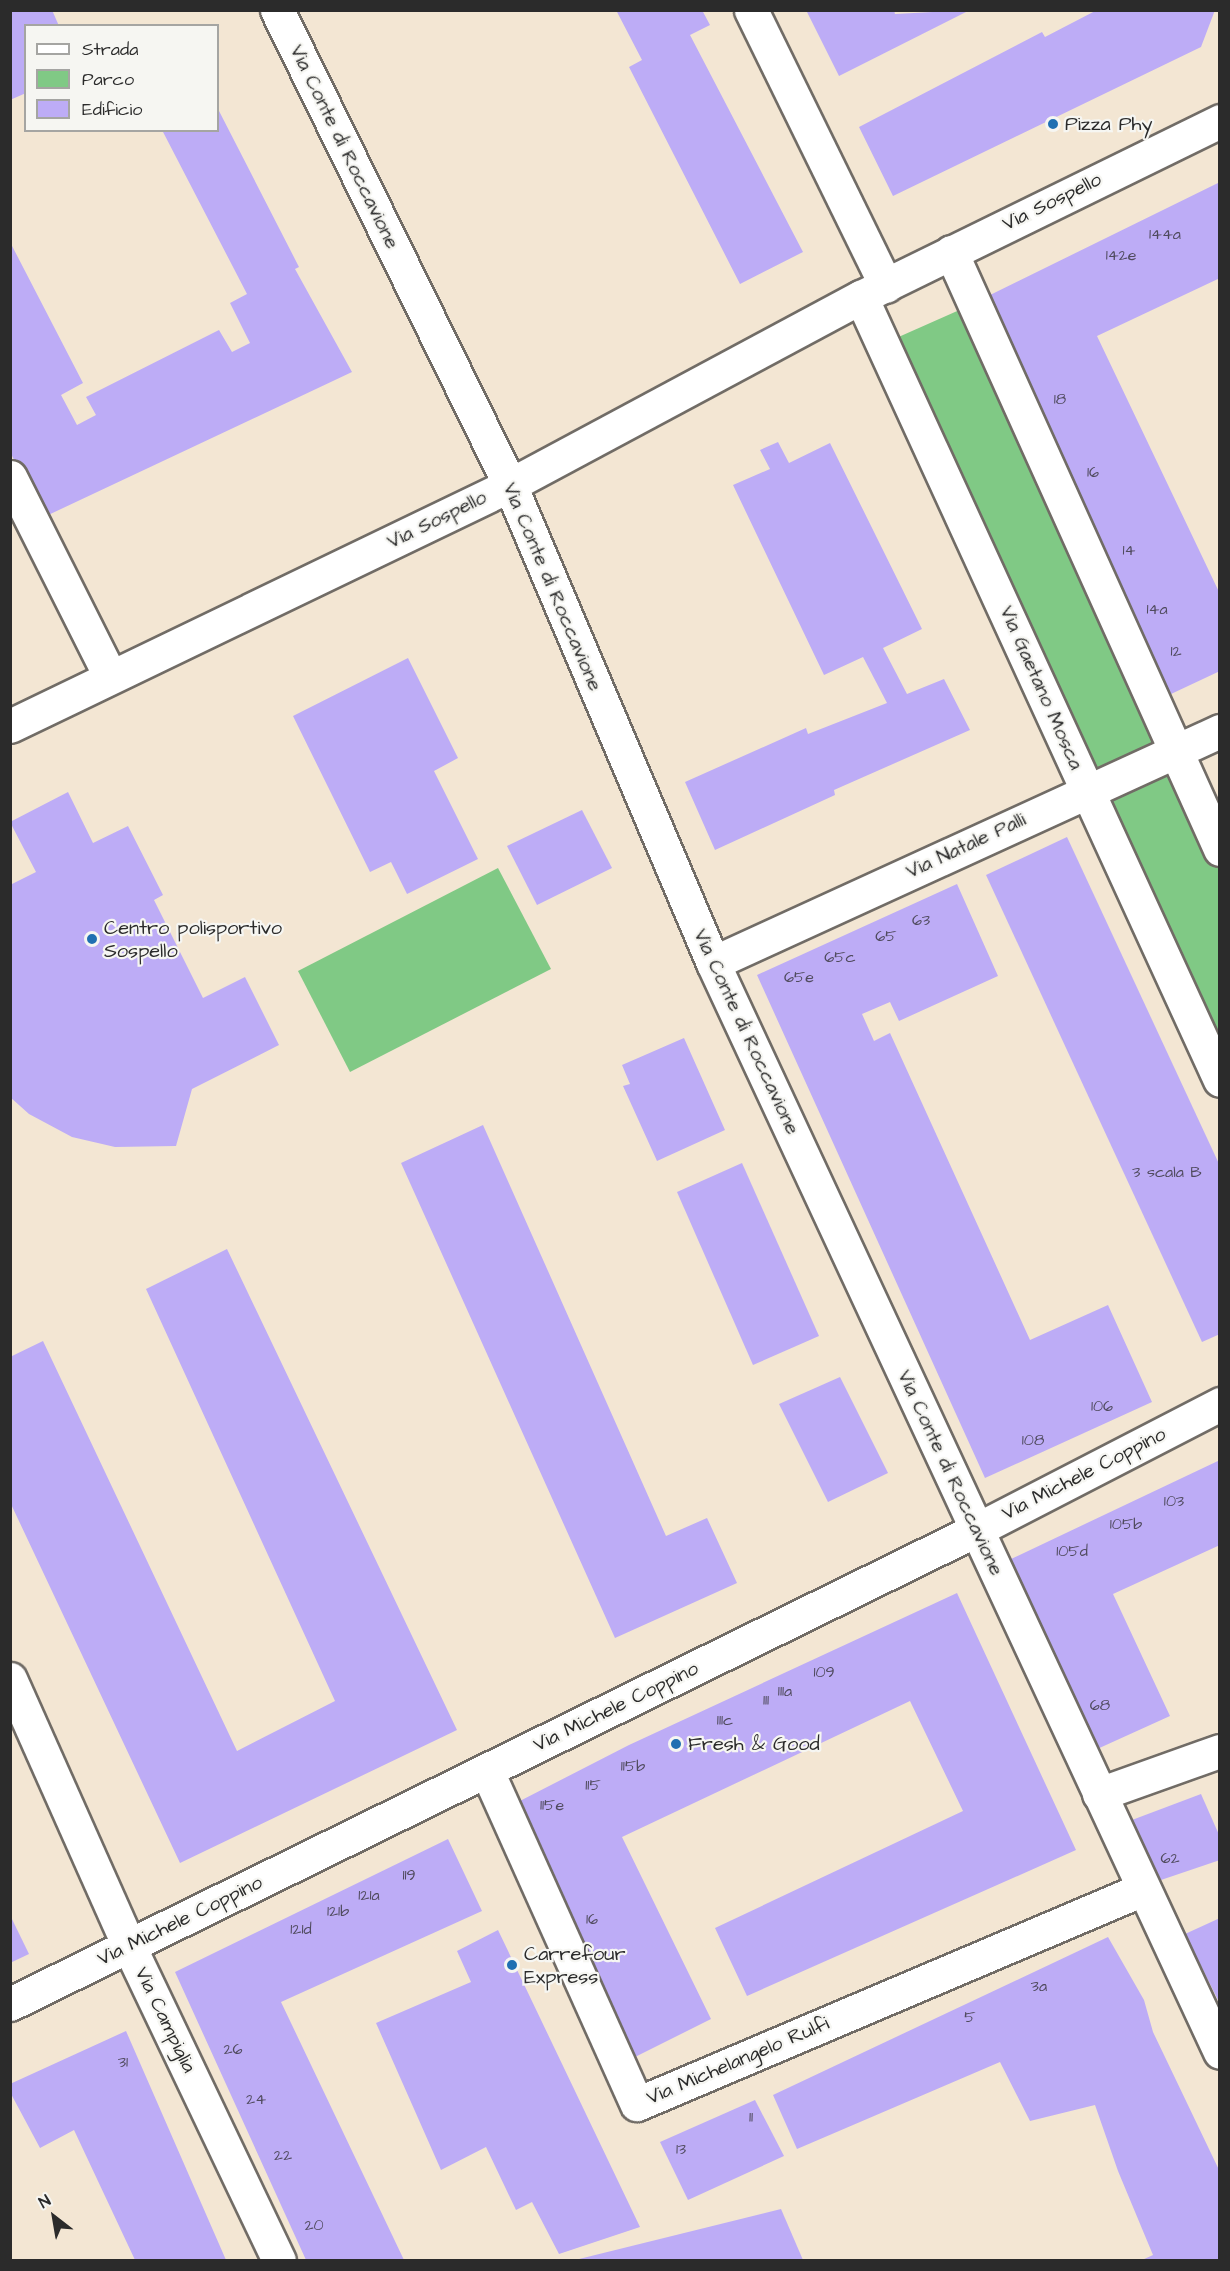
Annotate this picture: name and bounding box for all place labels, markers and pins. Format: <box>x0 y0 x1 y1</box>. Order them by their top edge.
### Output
place label: Pizza Phy <box>1065 112 1152 136</box>
marker: Pizza Phy <box>1046 117 1060 131</box>
place label: Centro polisportivo Sospello <box>104 916 282 963</box>
marker: Centro polisportivo Sospello <box>85 932 99 946</box>
place label: Fresh & Good <box>688 1732 820 1756</box>
marker: Fresh & Good <box>669 1737 683 1751</box>
place label: Carrefour Express <box>524 1942 626 1989</box>
marker: Carrefour Express <box>505 1958 519 1972</box>

